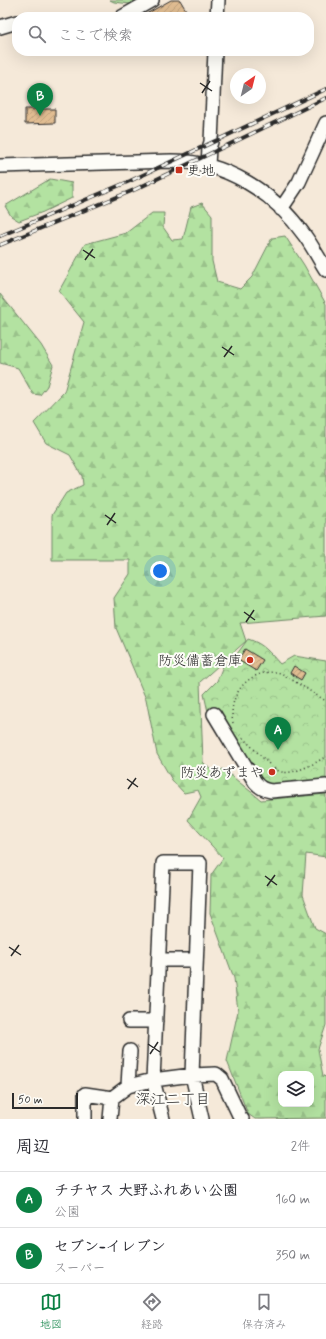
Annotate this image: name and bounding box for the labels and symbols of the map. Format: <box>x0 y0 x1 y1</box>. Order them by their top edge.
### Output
north arrow <box>230 68 266 104</box>
pin: B <box>27 83 53 116</box>
place label: 更地 <box>187 162 215 180</box>
marker: 更地 <box>174 165 184 175</box>
your location <box>150 561 170 581</box>
place label: 防災備蓄倉庫 <box>158 652 242 670</box>
marker: 防災備蓄倉庫 <box>245 655 255 665</box>
pin: A <box>265 717 291 750</box>
place label: 防災あずまや <box>180 764 264 782</box>
marker: 防災あずまや <box>267 767 277 777</box>
district label: 深江二丁目 <box>135 1090 211 1110</box>
scale bar <box>12 1091 78 1110</box>

